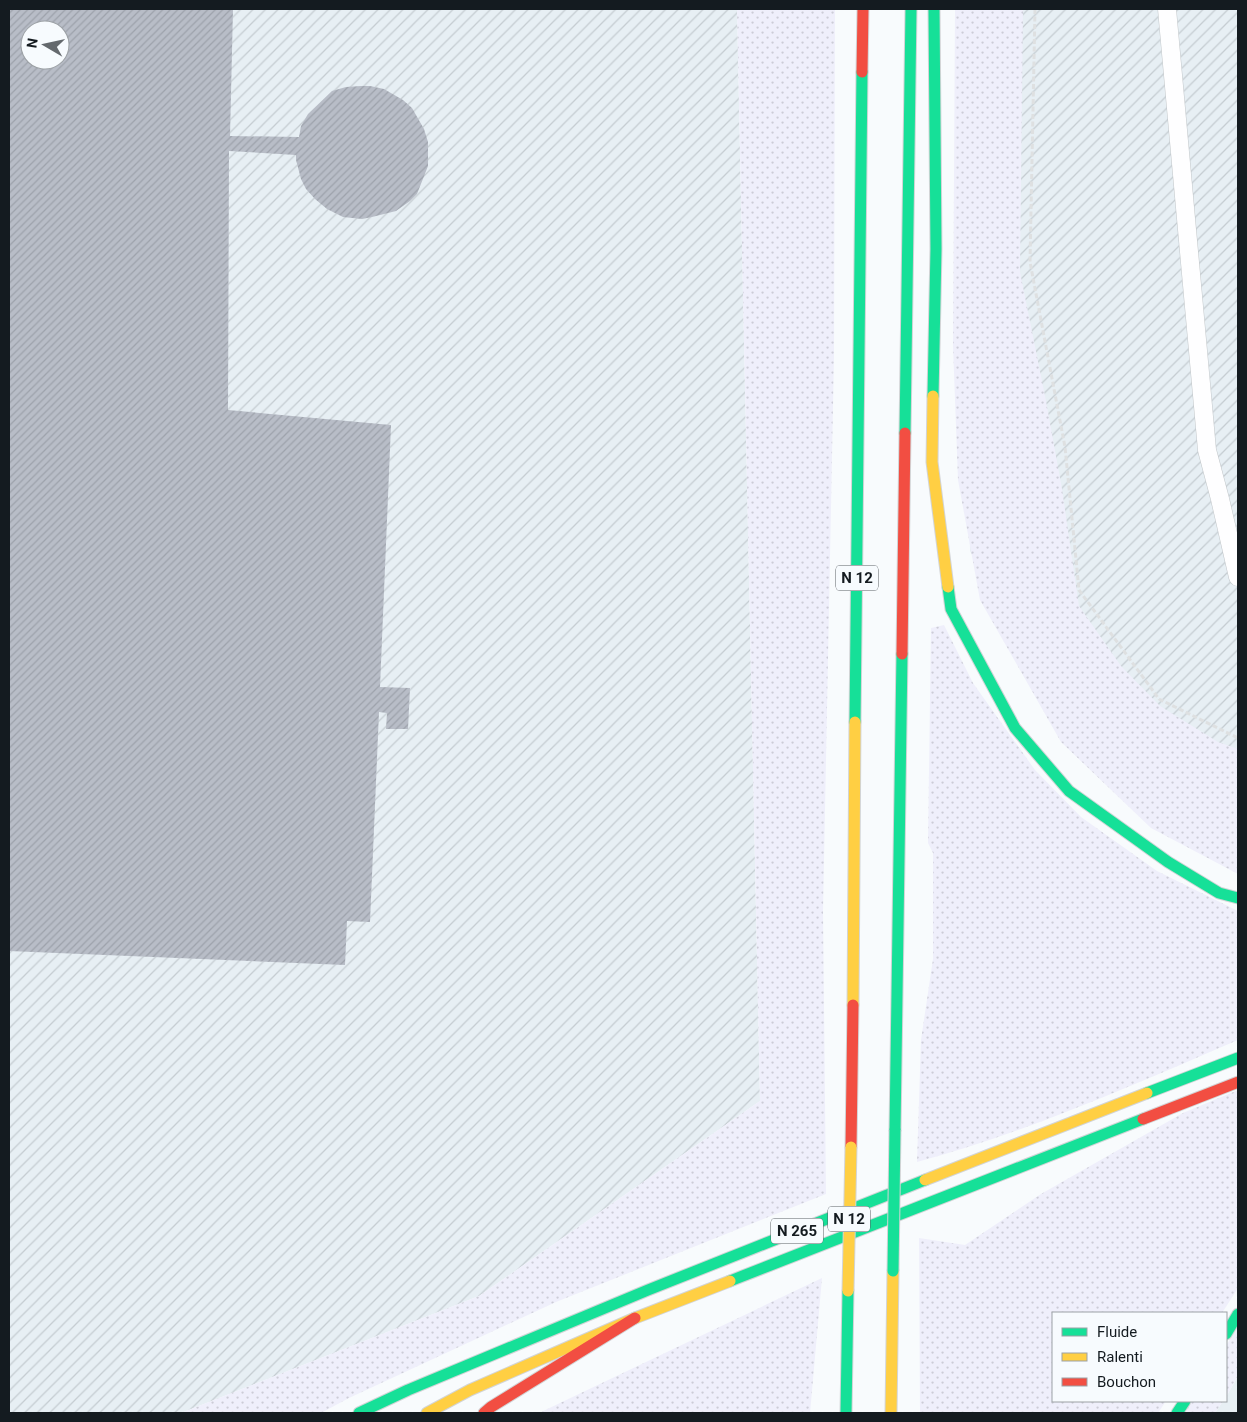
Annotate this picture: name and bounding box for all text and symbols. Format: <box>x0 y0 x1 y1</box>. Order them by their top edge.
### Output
north arrow <box>20 20 70 70</box>
text: N <box>23 37 41 49</box>
road number: N 12 <box>836 566 878 590</box>
road number: N 12 <box>828 1206 870 1232</box>
road number: N 265 <box>771 1218 823 1244</box>
legend <box>1052 1312 1227 1402</box>
text: Fluide <box>1097 1323 1137 1341</box>
text: Ralenti <box>1097 1348 1143 1366</box>
text: Bouchon <box>1097 1373 1156 1391</box>

